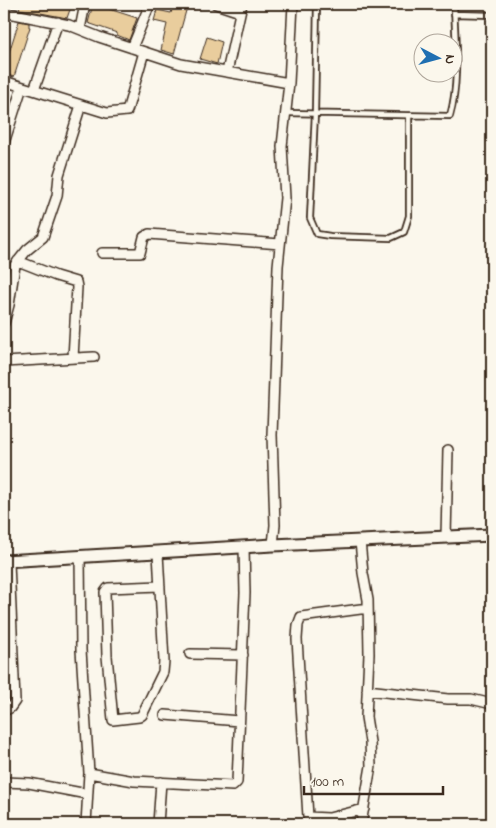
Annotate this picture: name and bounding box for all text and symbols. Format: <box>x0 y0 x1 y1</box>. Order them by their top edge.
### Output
north arrow <box>414 32 464 82</box>
text: N <box>439 53 460 65</box>
scale bar <box>304 763 442 795</box>
text: 100 m <box>311 771 344 793</box>

